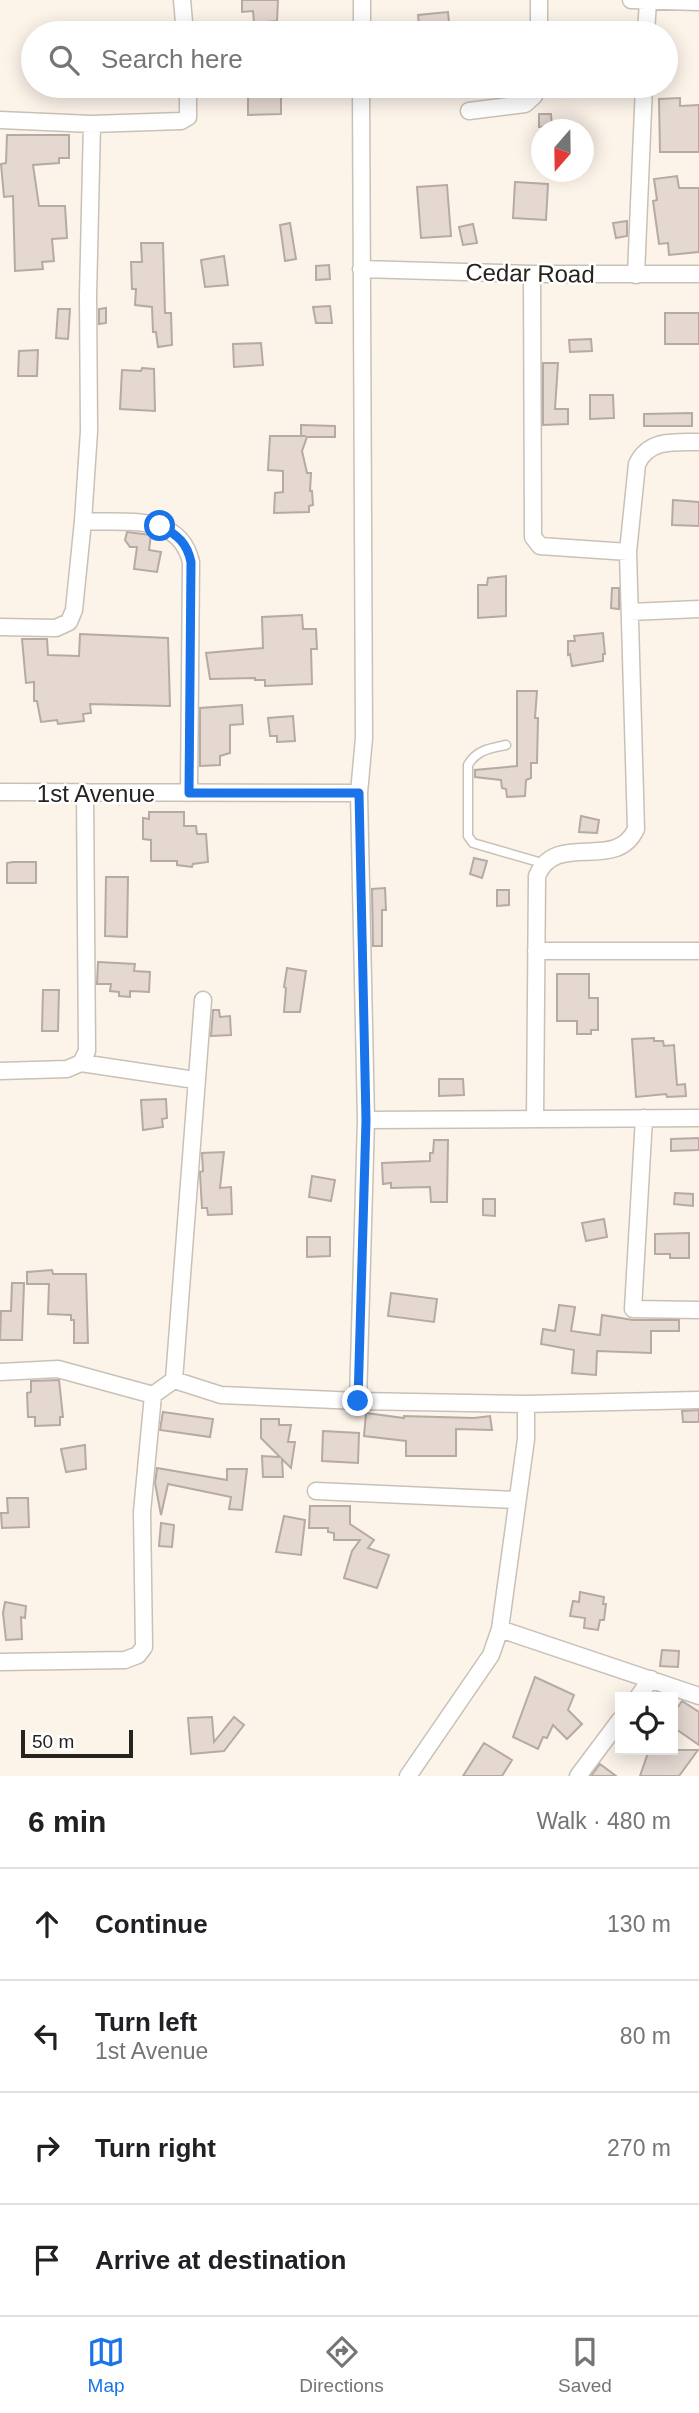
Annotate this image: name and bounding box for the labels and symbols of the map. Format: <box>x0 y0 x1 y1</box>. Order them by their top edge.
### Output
north arrow <box>531 119 594 182</box>
street label: Cedar Road <box>465 258 595 288</box>
route start <box>144 510 175 541</box>
street label: 1st Avenue <box>37 780 155 807</box>
route end <box>342 1385 373 1416</box>
scale bar <box>21 1727 133 1759</box>

